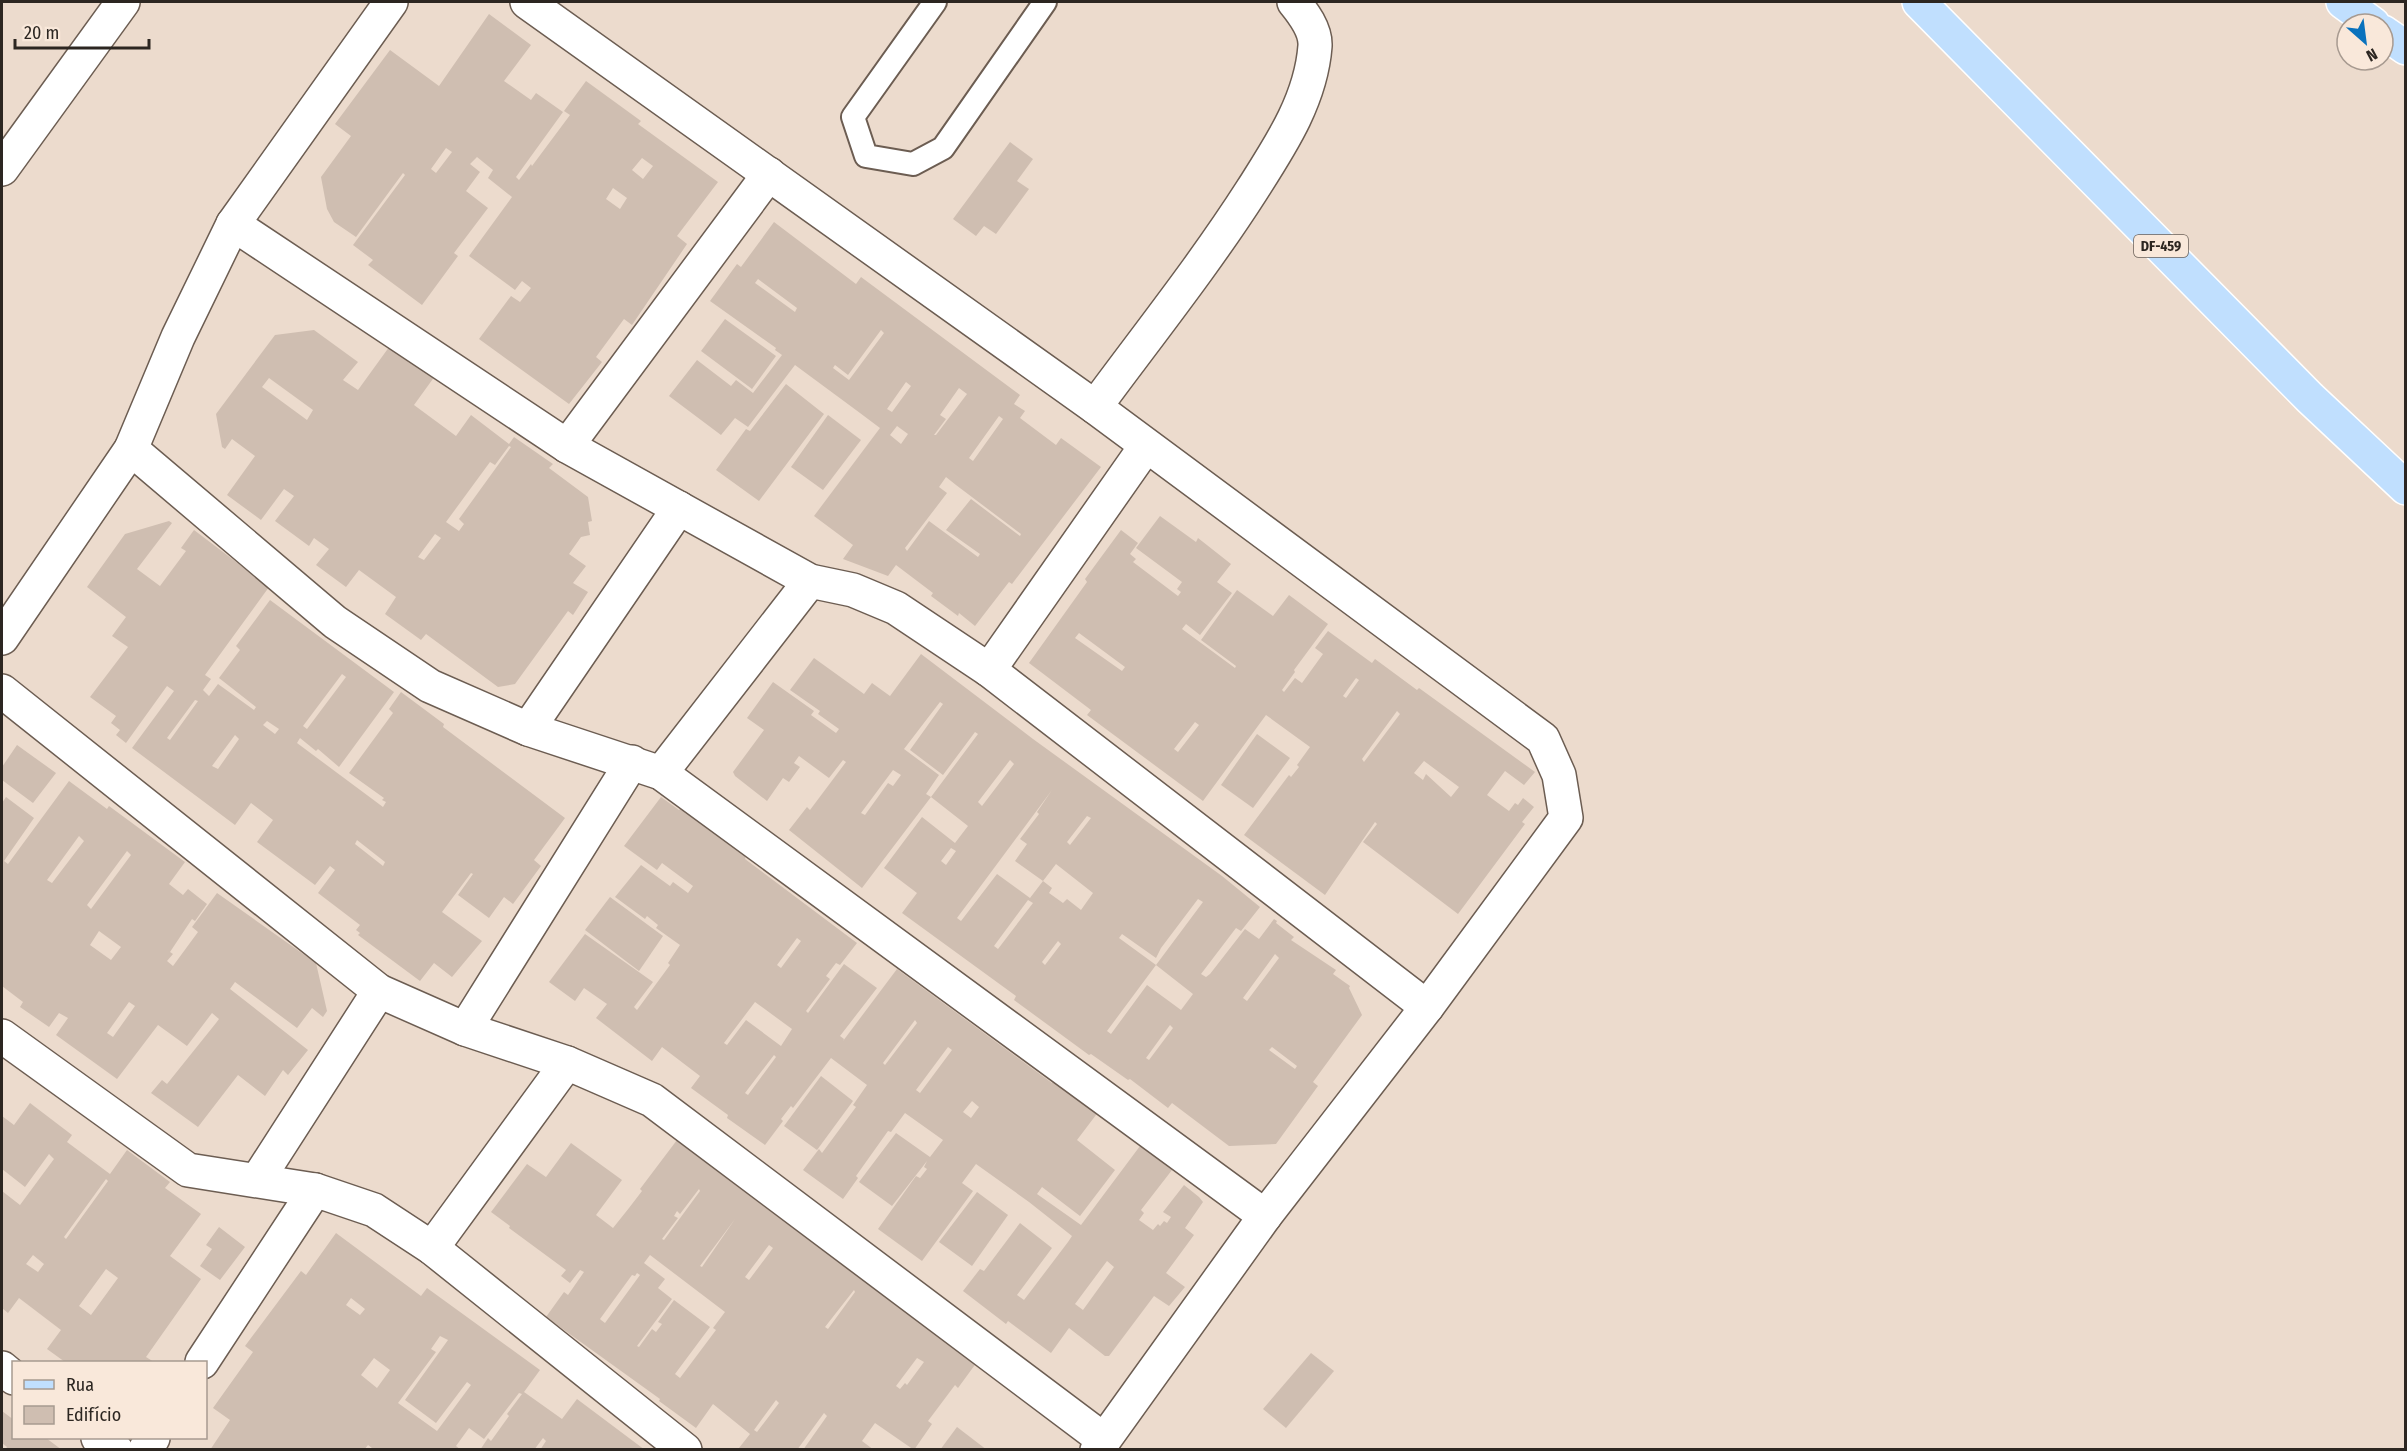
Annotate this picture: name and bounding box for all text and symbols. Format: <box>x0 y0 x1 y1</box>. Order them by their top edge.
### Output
scale bar <box>15 12 148 50</box>
north arrow <box>2335 12 2395 72</box>
text: 20 m <box>24 22 59 44</box>
text: N <box>2363 44 2381 65</box>
road number: DF-459 <box>2134 235 2188 257</box>
legend <box>12 1361 207 1439</box>
text: Rua <box>66 1374 94 1396</box>
text: Edifício <box>66 1404 121 1426</box>

